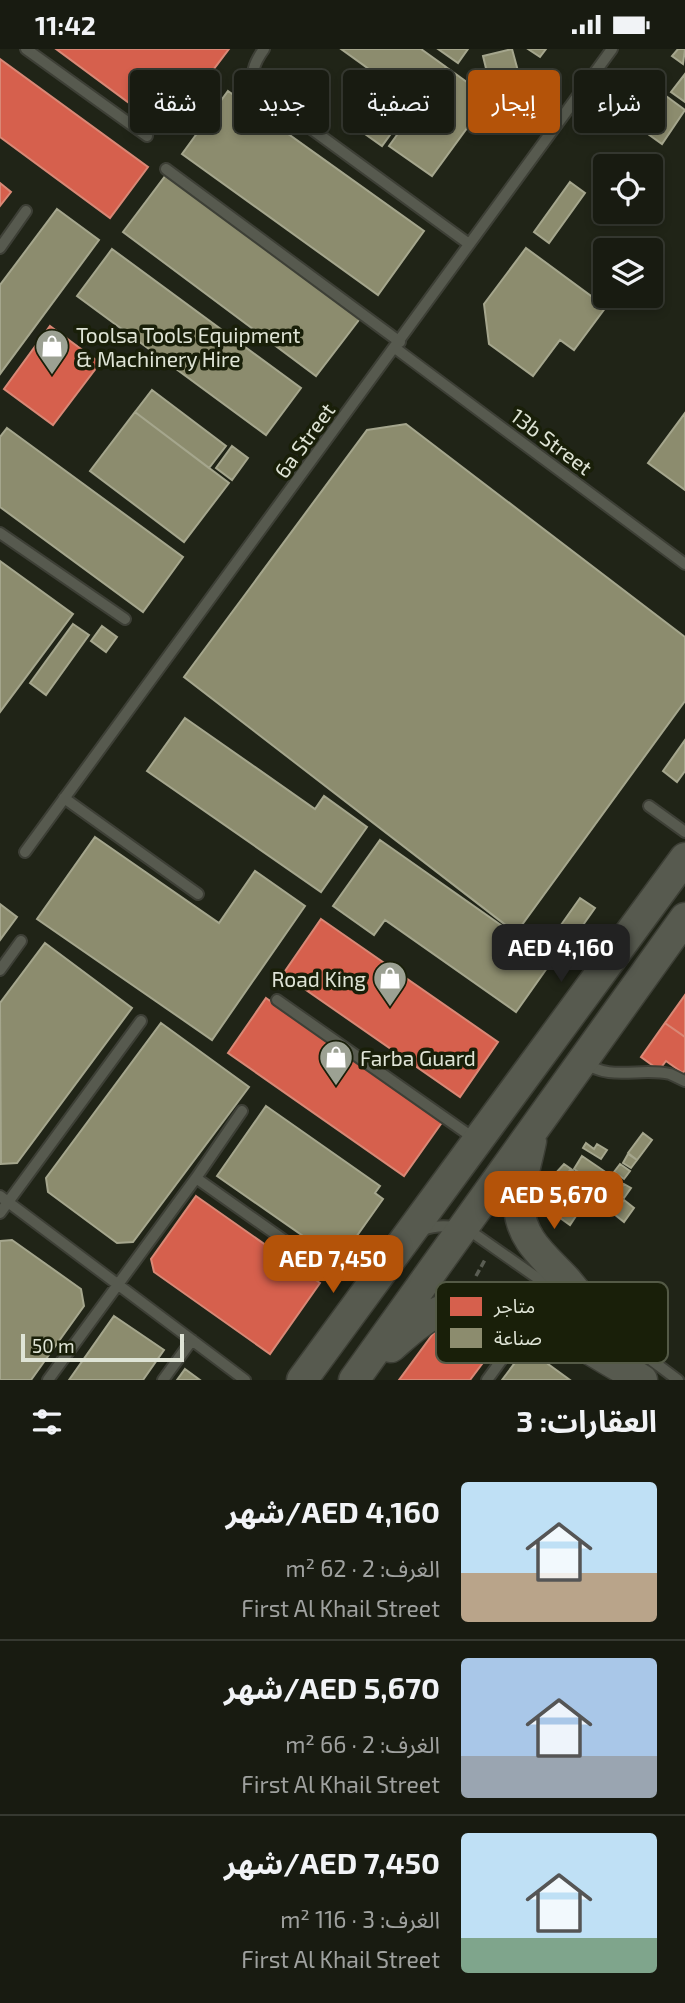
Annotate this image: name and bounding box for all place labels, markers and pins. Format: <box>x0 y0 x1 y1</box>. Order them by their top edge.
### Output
place label: Toolsa Tools Equipment & Machinery Hire <box>76 322 301 371</box>
shop icon: Toolsa Tools Equipment & Machinery Hire <box>33 327 71 376</box>
pin: AED 4,160 <box>481 925 641 984</box>
shop icon: Road King <box>371 959 409 1008</box>
place label: Road King <box>271 966 366 991</box>
shop icon: Farba Guard <box>317 1038 355 1087</box>
place label: Farba Guard <box>360 1045 476 1070</box>
pin: AED 5,670 <box>474 1171 634 1231</box>
pin: AED 7,450 <box>253 1235 413 1295</box>

